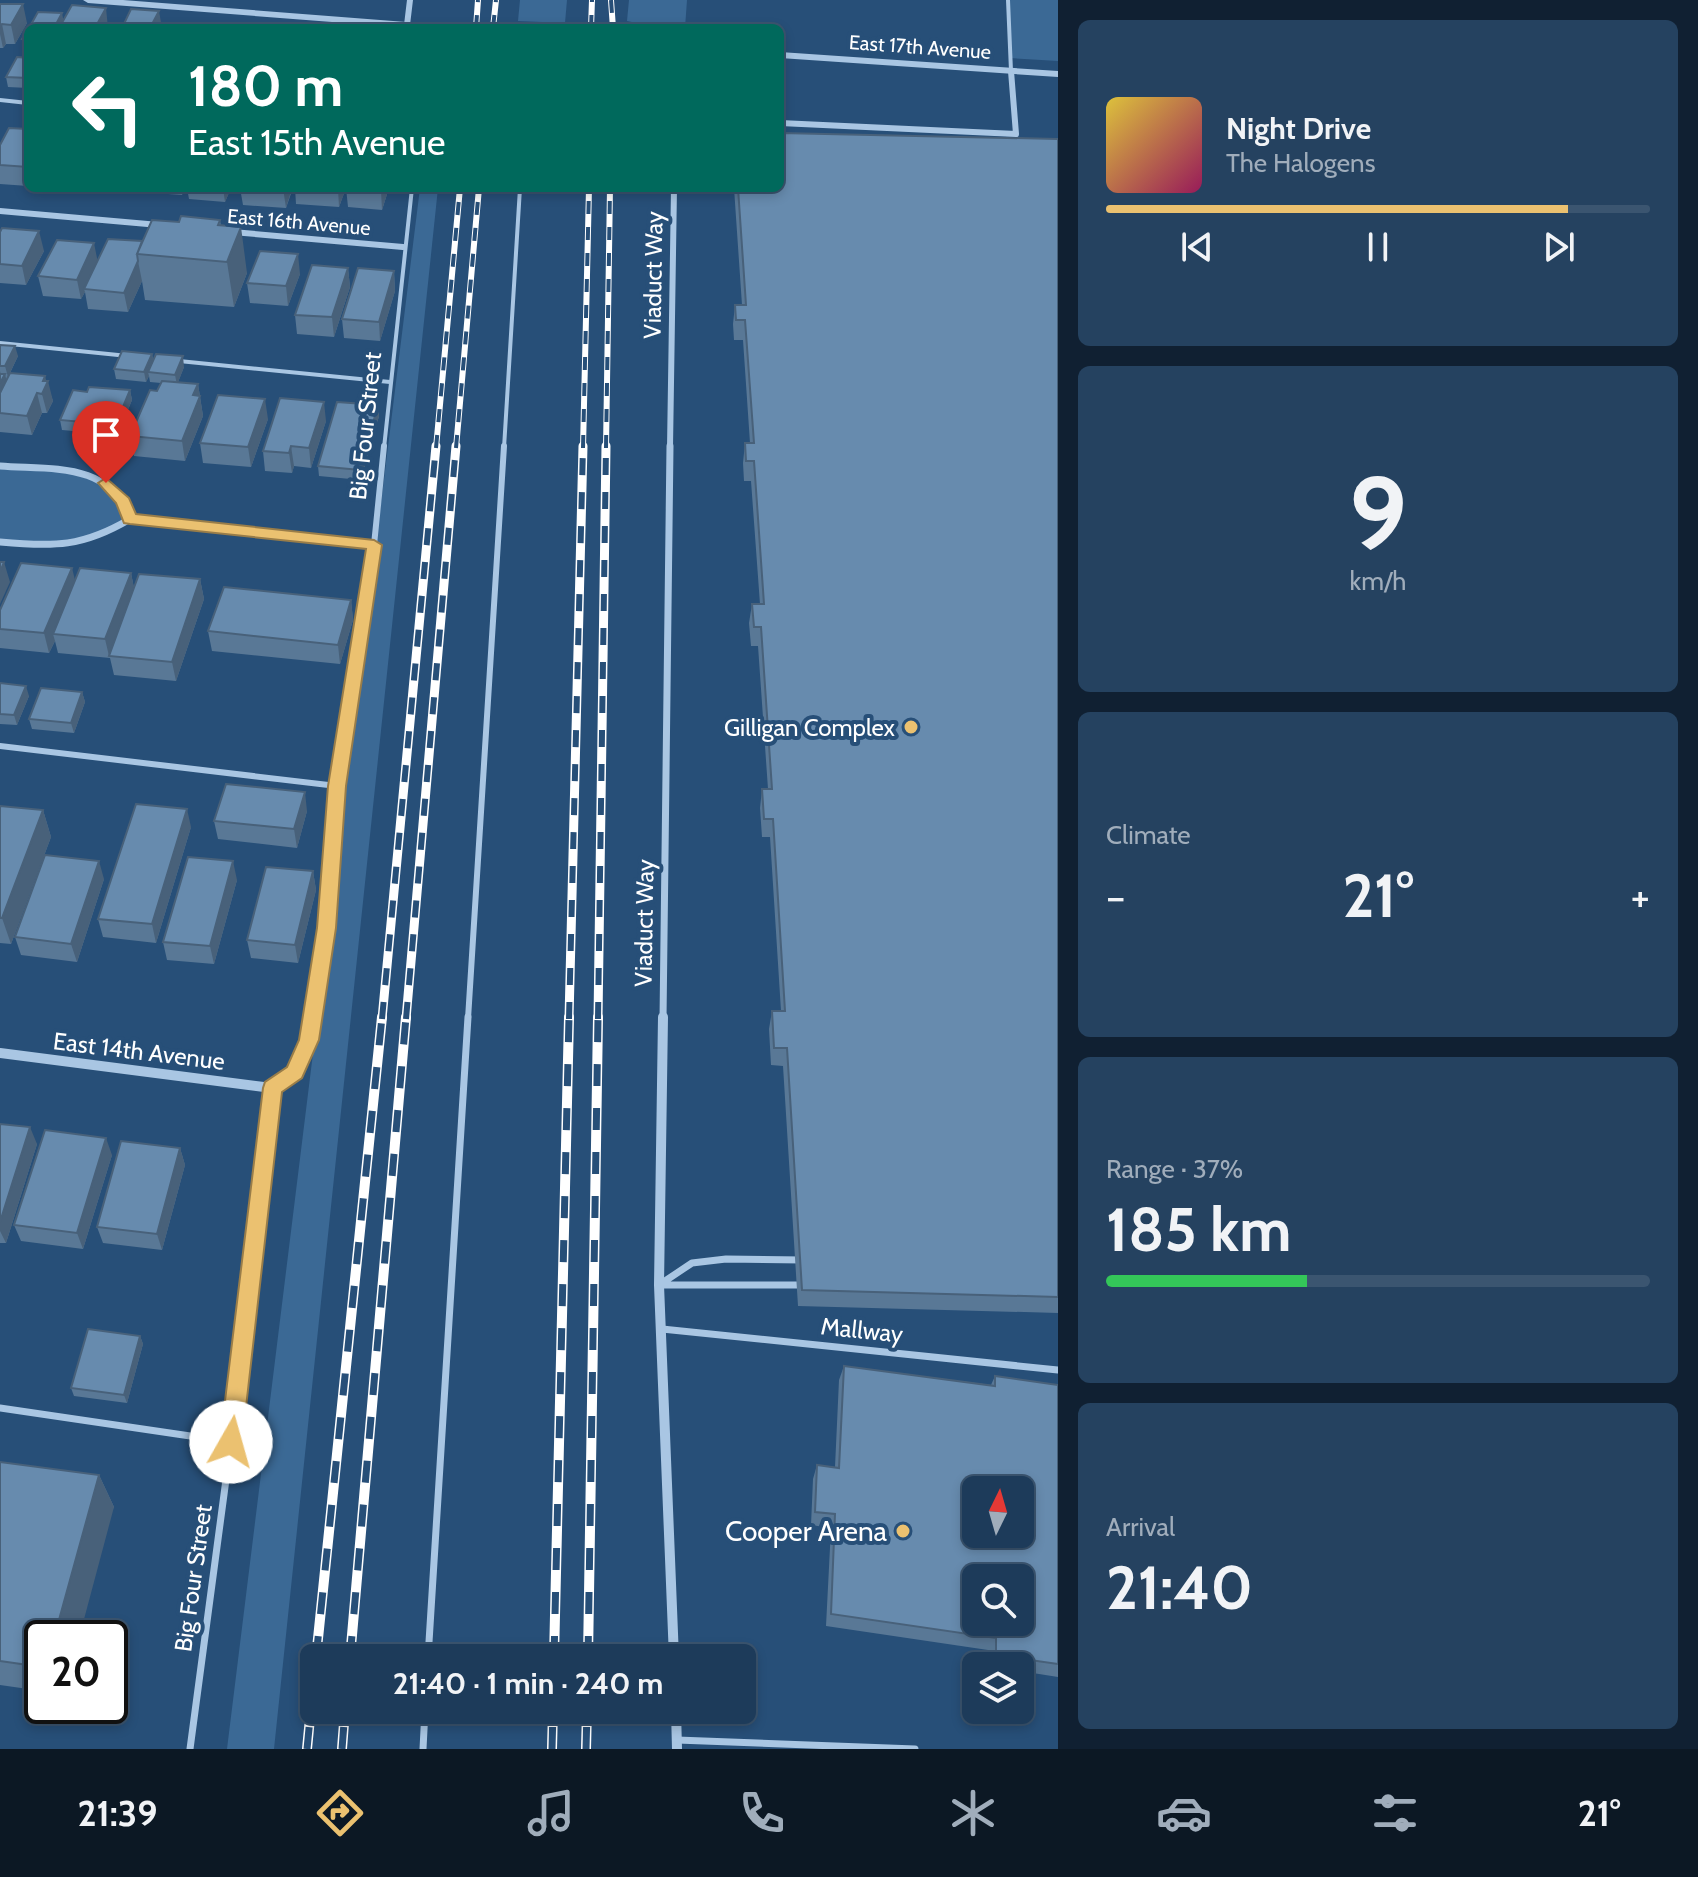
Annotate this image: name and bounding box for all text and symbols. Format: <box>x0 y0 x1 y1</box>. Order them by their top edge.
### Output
street label: East 17th Avenue <box>848 30 992 64</box>
text: 180 m <box>188 52 343 120</box>
icon: left <box>56 56 160 160</box>
text: Night Drive <box>1226 110 1371 147</box>
text: East 15th Avenue <box>188 120 445 164</box>
text: The Halogens <box>1226 147 1375 179</box>
street label: East 16th Avenue <box>226 204 372 240</box>
street label: Viaduct Way <box>637 211 669 339</box>
icon: previous <box>1175 225 1219 269</box>
icon: pause <box>1356 225 1400 269</box>
icon: next <box>1537 225 1581 269</box>
street label: Big Four Street <box>343 351 387 501</box>
pin <box>72 401 140 483</box>
icon: arrive <box>84 413 128 457</box>
text: 9 <box>1349 450 1407 576</box>
text: km/h <box>1350 565 1406 597</box>
place label: Gilligan Complex <box>724 713 896 742</box>
marker: Gilligan Complex <box>902 718 920 736</box>
text: Climate <box>1106 819 1191 851</box>
street label: Viaduct Way <box>628 859 660 987</box>
text: 21° <box>1342 859 1414 932</box>
text: − <box>1106 870 1125 923</box>
text: + <box>1631 870 1650 923</box>
street label: East 14th Avenue <box>52 1026 226 1076</box>
text: Range · 37% <box>1106 1153 1243 1185</box>
text: 185 km <box>1106 1193 1291 1266</box>
street label: Mallway <box>819 1311 905 1349</box>
position arrow <box>189 1400 273 1484</box>
north arrow <box>962 1476 1034 1548</box>
map controls <box>962 1476 1034 1724</box>
street label: Big Four Street <box>168 1502 218 1654</box>
text: Arrival <box>1106 1511 1175 1543</box>
place label: Cooper Arena <box>725 1514 888 1548</box>
marker: Cooper Arena <box>894 1522 912 1540</box>
text: 21:40 <box>1106 1551 1253 1624</box>
button: search <box>962 1564 1034 1636</box>
speed limit sign: 20 <box>24 1620 128 1724</box>
button: layers <box>962 1652 1034 1724</box>
text: 21:40 · 1 min · 240 m <box>393 1665 663 1702</box>
icon: directions <box>312 1785 368 1841</box>
icon: music <box>523 1785 579 1841</box>
icon: phone <box>734 1785 790 1841</box>
icon: climate <box>945 1785 1001 1841</box>
icon: car <box>1156 1785 1212 1841</box>
icon: filters <box>1367 1785 1423 1841</box>
text: 21:39 <box>77 1791 157 1835</box>
text: 21° <box>1578 1791 1621 1835</box>

